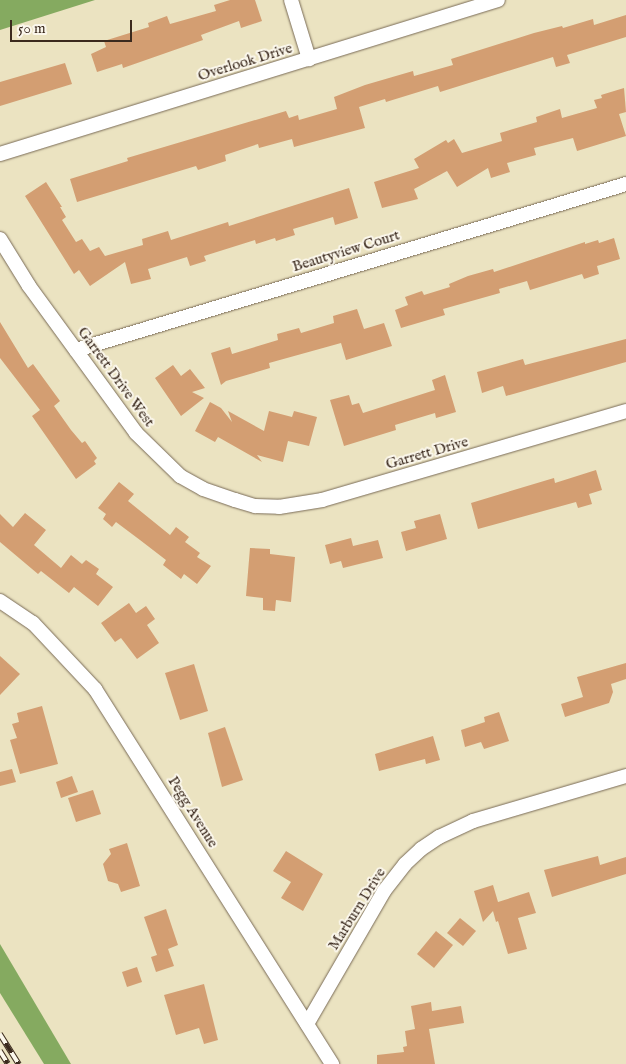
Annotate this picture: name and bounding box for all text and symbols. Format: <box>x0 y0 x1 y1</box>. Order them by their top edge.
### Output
scale bar <box>12 10 135 42</box>
text: 50 m <box>18 19 46 38</box>
street label: Overlook Drive <box>196 39 294 85</box>
street label: Beautyview Court <box>290 226 402 276</box>
street label: Garrett Drive West <box>74 324 158 430</box>
street label: Garrett Drive <box>384 433 470 473</box>
street label: Pegg Avenue <box>164 773 222 851</box>
street label: Marburn Drive <box>325 865 389 953</box>

